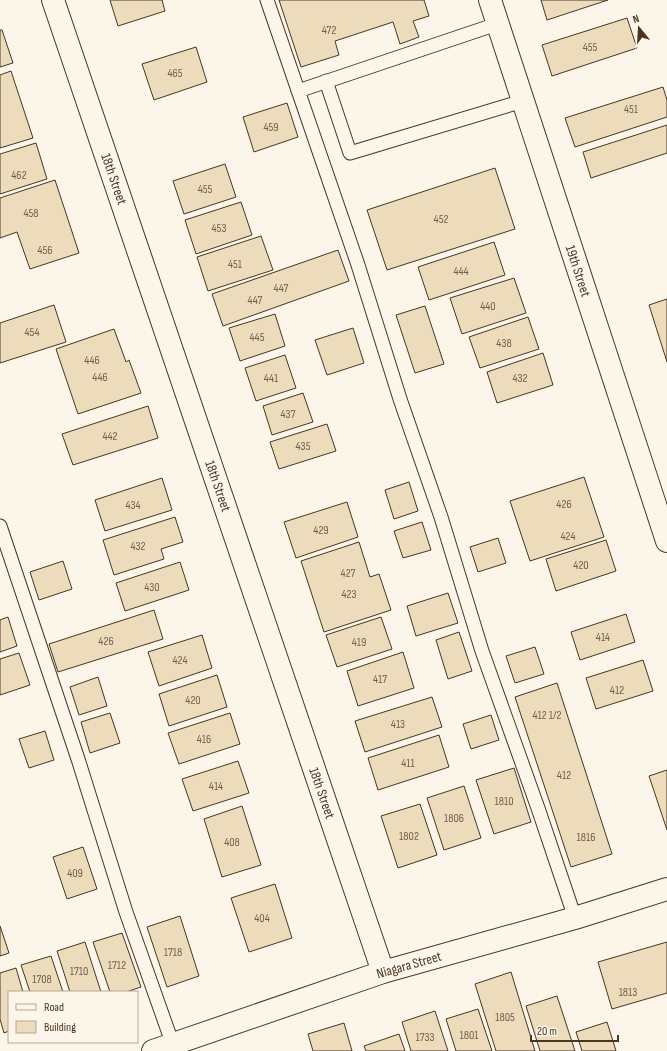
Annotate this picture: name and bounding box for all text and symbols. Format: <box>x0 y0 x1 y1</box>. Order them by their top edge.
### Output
north arrow <box>619 8 659 48</box>
text: N <box>631 12 641 26</box>
house number: 472 <box>322 23 336 38</box>
house number: 455 <box>583 40 598 55</box>
house number: 465 <box>167 66 183 81</box>
house number: 451 <box>624 102 639 117</box>
house number: 459 <box>263 120 279 135</box>
street label: 18th Street <box>97 151 131 207</box>
house number: 462 <box>11 168 27 183</box>
house number: 455 <box>198 182 213 197</box>
house number: 458 <box>23 206 39 221</box>
house number: 452 <box>434 212 448 227</box>
house number: 453 <box>212 221 226 236</box>
house number: 456 <box>37 243 53 258</box>
street label: 19th Street <box>562 243 594 299</box>
house number: 451 <box>228 257 243 272</box>
house number: 444 <box>453 264 469 279</box>
house number: 447 <box>274 281 289 296</box>
house number: 447 <box>248 293 263 308</box>
house number: 440 <box>480 299 496 314</box>
house number: 454 <box>25 325 39 340</box>
house number: 445 <box>250 330 265 345</box>
house number: 438 <box>496 336 512 351</box>
house number: 446 <box>84 353 100 368</box>
house number: 446 <box>92 370 108 385</box>
house number: 441 <box>264 371 279 386</box>
house number: 432 <box>512 371 528 386</box>
house number: 437 <box>281 407 296 422</box>
house number: 442 <box>102 429 118 444</box>
house number: 435 <box>296 439 311 454</box>
street label: 18th Street <box>201 458 235 514</box>
house number: 426 <box>556 497 572 512</box>
house number: 434 <box>125 498 141 513</box>
house number: 429 <box>313 523 329 538</box>
house number: 424 <box>561 529 575 544</box>
house number: 432 <box>130 539 146 554</box>
house number: 420 <box>573 558 589 573</box>
house number: 427 <box>341 566 356 581</box>
house number: 430 <box>144 580 160 595</box>
house number: 423 <box>341 587 357 602</box>
house number: 414 <box>596 630 610 645</box>
house number: 426 <box>98 634 114 649</box>
house number: 419 <box>352 635 366 650</box>
house number: 424 <box>173 653 187 668</box>
house number: 417 <box>373 672 387 687</box>
house number: 412 <box>610 683 624 698</box>
house number: 420 <box>185 693 201 708</box>
house number: 412 1/2 <box>532 708 562 723</box>
house number: 413 <box>391 717 405 732</box>
house number: 416 <box>197 732 211 747</box>
house number: 411 <box>401 756 416 771</box>
street label: 18th Street <box>305 765 339 821</box>
house number: 412 <box>557 768 571 783</box>
house number: 414 <box>209 779 223 794</box>
house number: 1810 <box>494 794 514 809</box>
house number: 1806 <box>444 811 464 826</box>
house number: 1802 <box>399 829 419 844</box>
house number: 1816 <box>577 830 595 845</box>
house number: 408 <box>224 835 240 850</box>
house number: 409 <box>67 866 83 881</box>
house number: 404 <box>254 911 270 926</box>
house number: 1718 <box>164 945 182 960</box>
street label: Niagara Street <box>375 948 443 982</box>
house number: 1712 <box>108 958 126 973</box>
house number: 1710 <box>70 964 88 979</box>
house number: 1708 <box>32 972 52 987</box>
house number: 1813 <box>619 985 637 1000</box>
legend <box>8 991 138 1043</box>
text: Road <box>44 1000 64 1015</box>
house number: 1805 <box>495 1010 515 1025</box>
scale bar <box>531 1017 618 1043</box>
text: Building <box>44 1020 76 1035</box>
text: 20 m <box>537 1024 557 1039</box>
house number: 1801 <box>459 1028 479 1043</box>
house number: 1733 <box>415 1030 435 1045</box>

